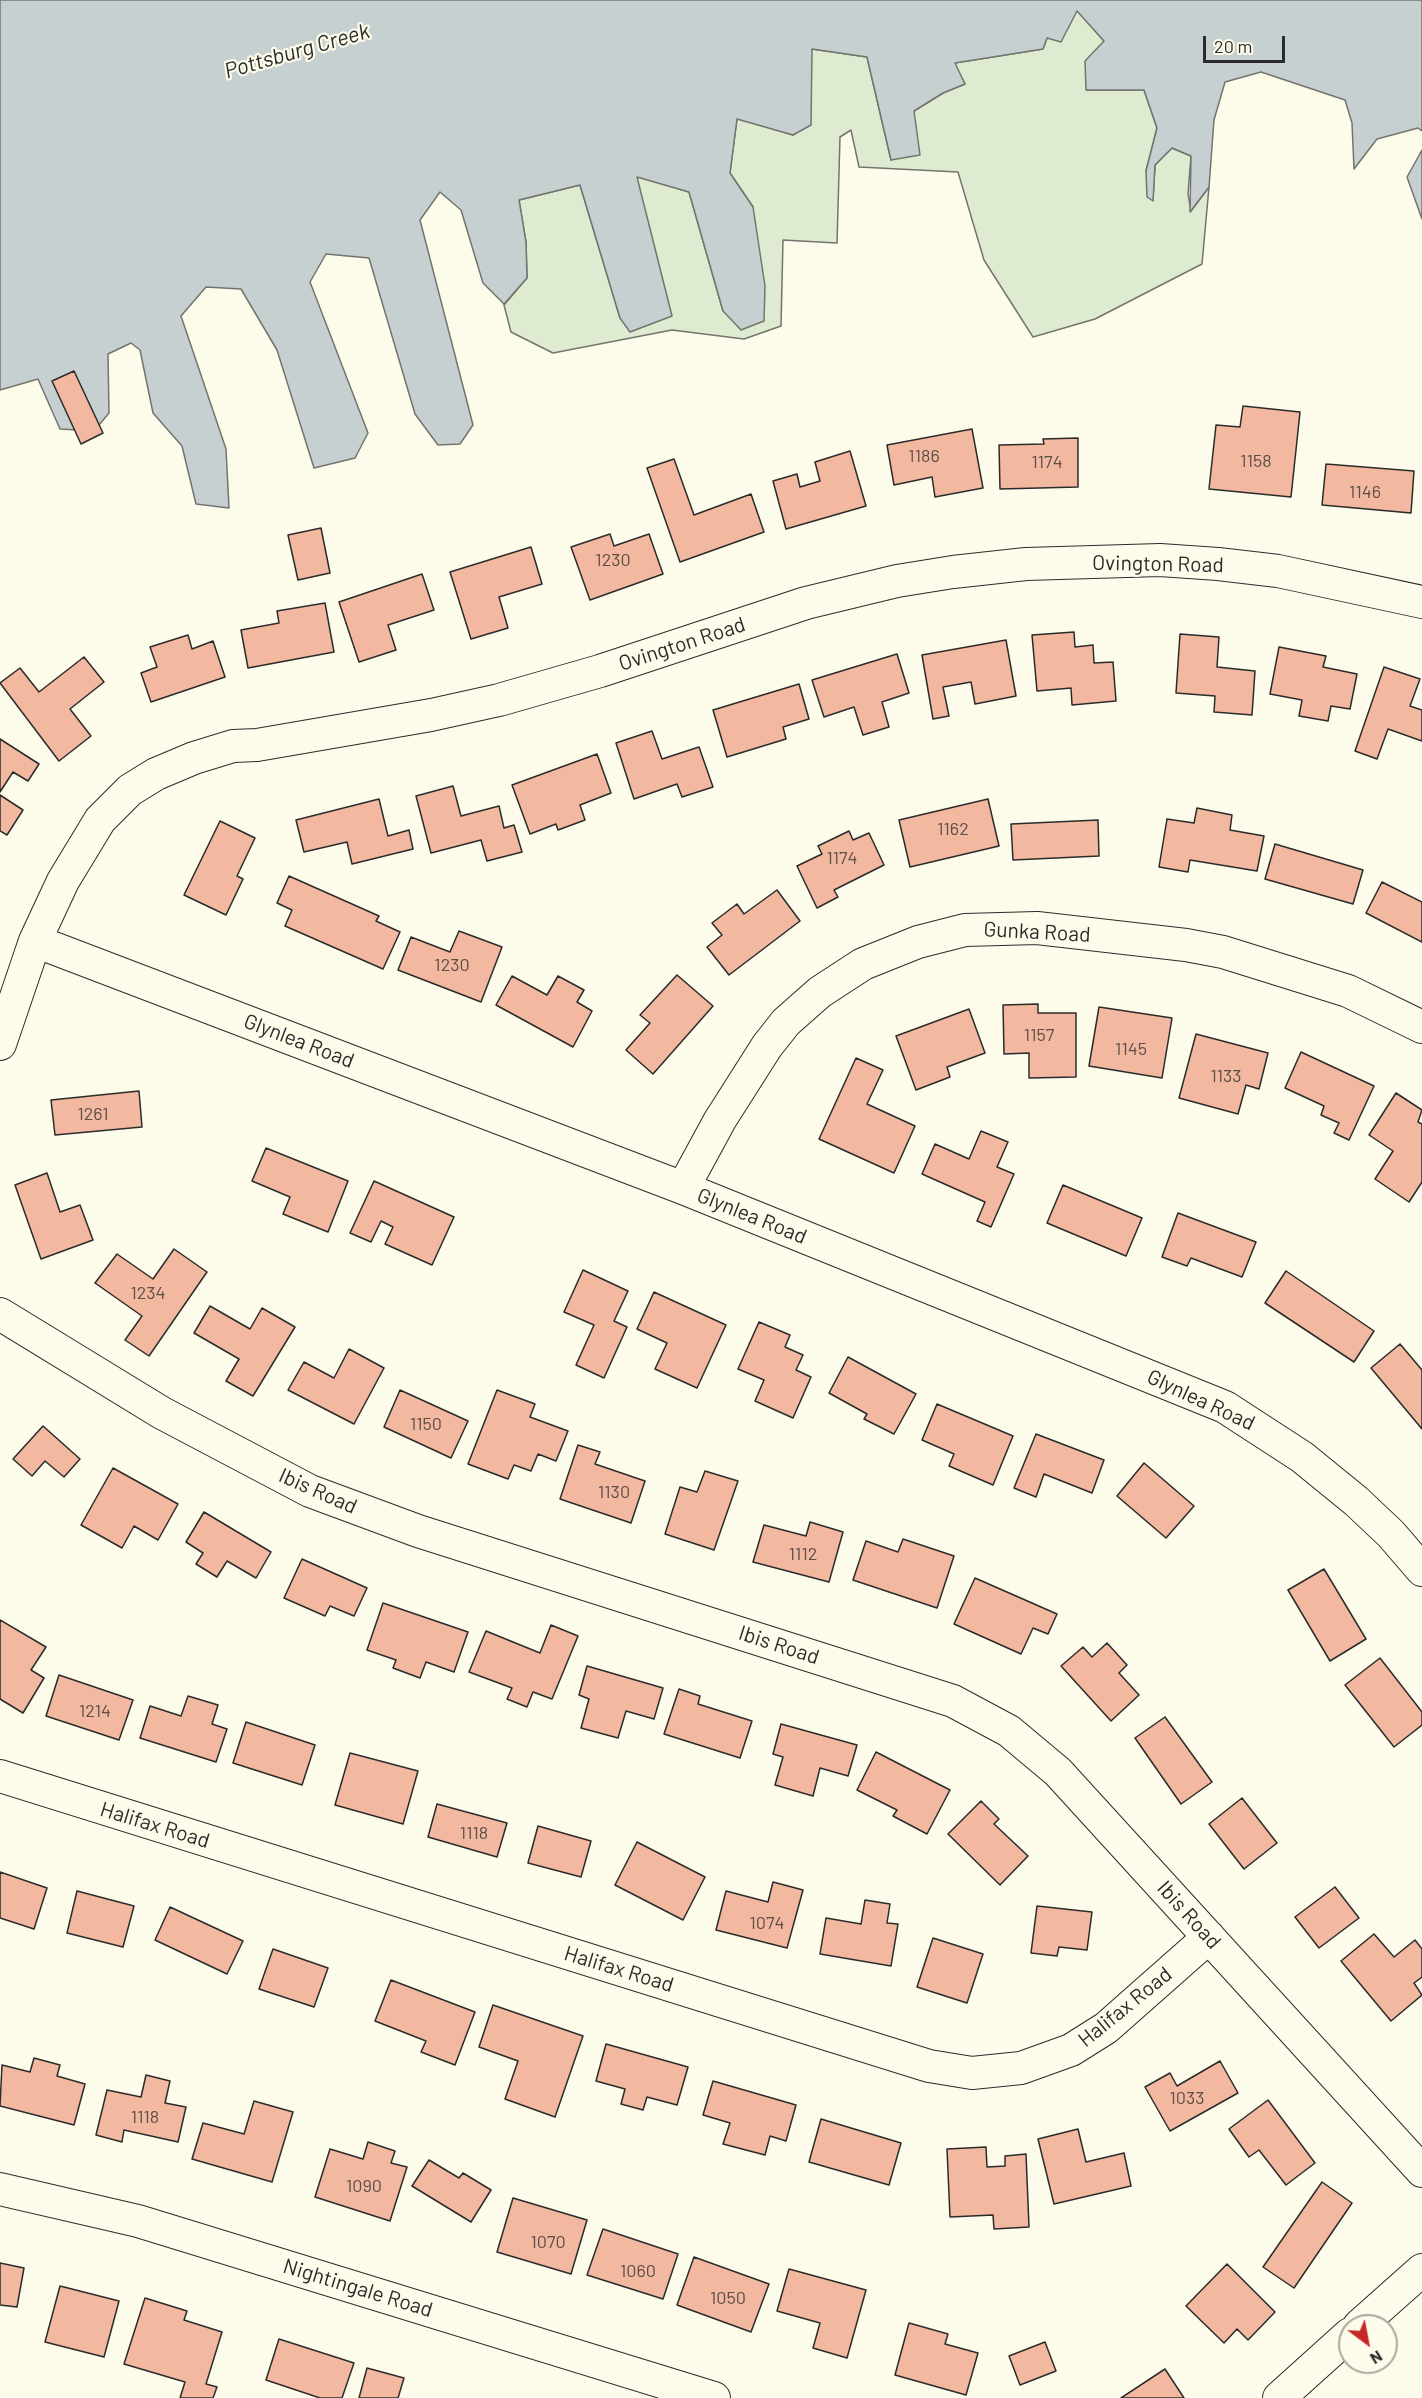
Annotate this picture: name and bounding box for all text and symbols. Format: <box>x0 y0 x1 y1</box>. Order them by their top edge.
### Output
water label: Pottsburg Creek <box>221 18 373 84</box>
scale bar <box>1206 24 1288 62</box>
text: 20 m <box>1214 35 1252 57</box>
house number: 1186 <box>908 445 940 467</box>
house number: 1158 <box>1240 450 1272 472</box>
house number: 1174 <box>1031 451 1063 473</box>
house number: 1146 <box>1349 481 1381 503</box>
house number: 1230 <box>595 549 631 571</box>
street label: Ovington Road <box>1092 550 1224 578</box>
street label: Ovington Road <box>615 612 749 676</box>
house number: 1162 <box>937 818 969 840</box>
house number: 1174 <box>826 847 858 869</box>
street label: Gunka Road <box>983 917 1091 947</box>
house number: 1230 <box>434 954 470 976</box>
street label: Glynlea Road <box>240 1008 358 1074</box>
house number: 1157 <box>1024 1024 1054 1046</box>
house number: 1145 <box>1115 1038 1147 1060</box>
house number: 1133 <box>1210 1065 1242 1087</box>
house number: 1261 <box>77 1103 109 1125</box>
street label: Glynlea Road <box>694 1183 810 1249</box>
house number: 1234 <box>130 1282 166 1304</box>
street label: Glynlea Road <box>1143 1364 1259 1436</box>
house number: 1150 <box>410 1413 442 1435</box>
street label: Ibis Road <box>275 1463 361 1519</box>
house number: 1130 <box>598 1481 630 1503</box>
house number: 1112 <box>789 1543 817 1565</box>
street label: Ibis Road <box>736 1620 822 1670</box>
house number: 1214 <box>79 1700 111 1722</box>
street label: Halifax Road <box>97 1796 213 1854</box>
house number: 1118 <box>460 1822 488 1844</box>
street label: Ibis Road <box>1152 1876 1226 1954</box>
house number: 1074 <box>750 1912 784 1934</box>
street label: Halifax Road <box>561 1940 677 1998</box>
street label: Halifax Road <box>1073 1962 1177 2052</box>
house number: 1033 <box>1169 2087 1205 2109</box>
house number: 1118 <box>131 2106 159 2128</box>
house number: 1090 <box>346 2175 382 2197</box>
house number: 1070 <box>530 2231 566 2253</box>
street label: Nightingale Road <box>280 2253 436 2323</box>
house number: 1060 <box>620 2260 656 2282</box>
house number: 1050 <box>710 2287 746 2309</box>
north arrow <box>1338 2314 1398 2374</box>
text: N <box>1367 2347 1386 2369</box>

